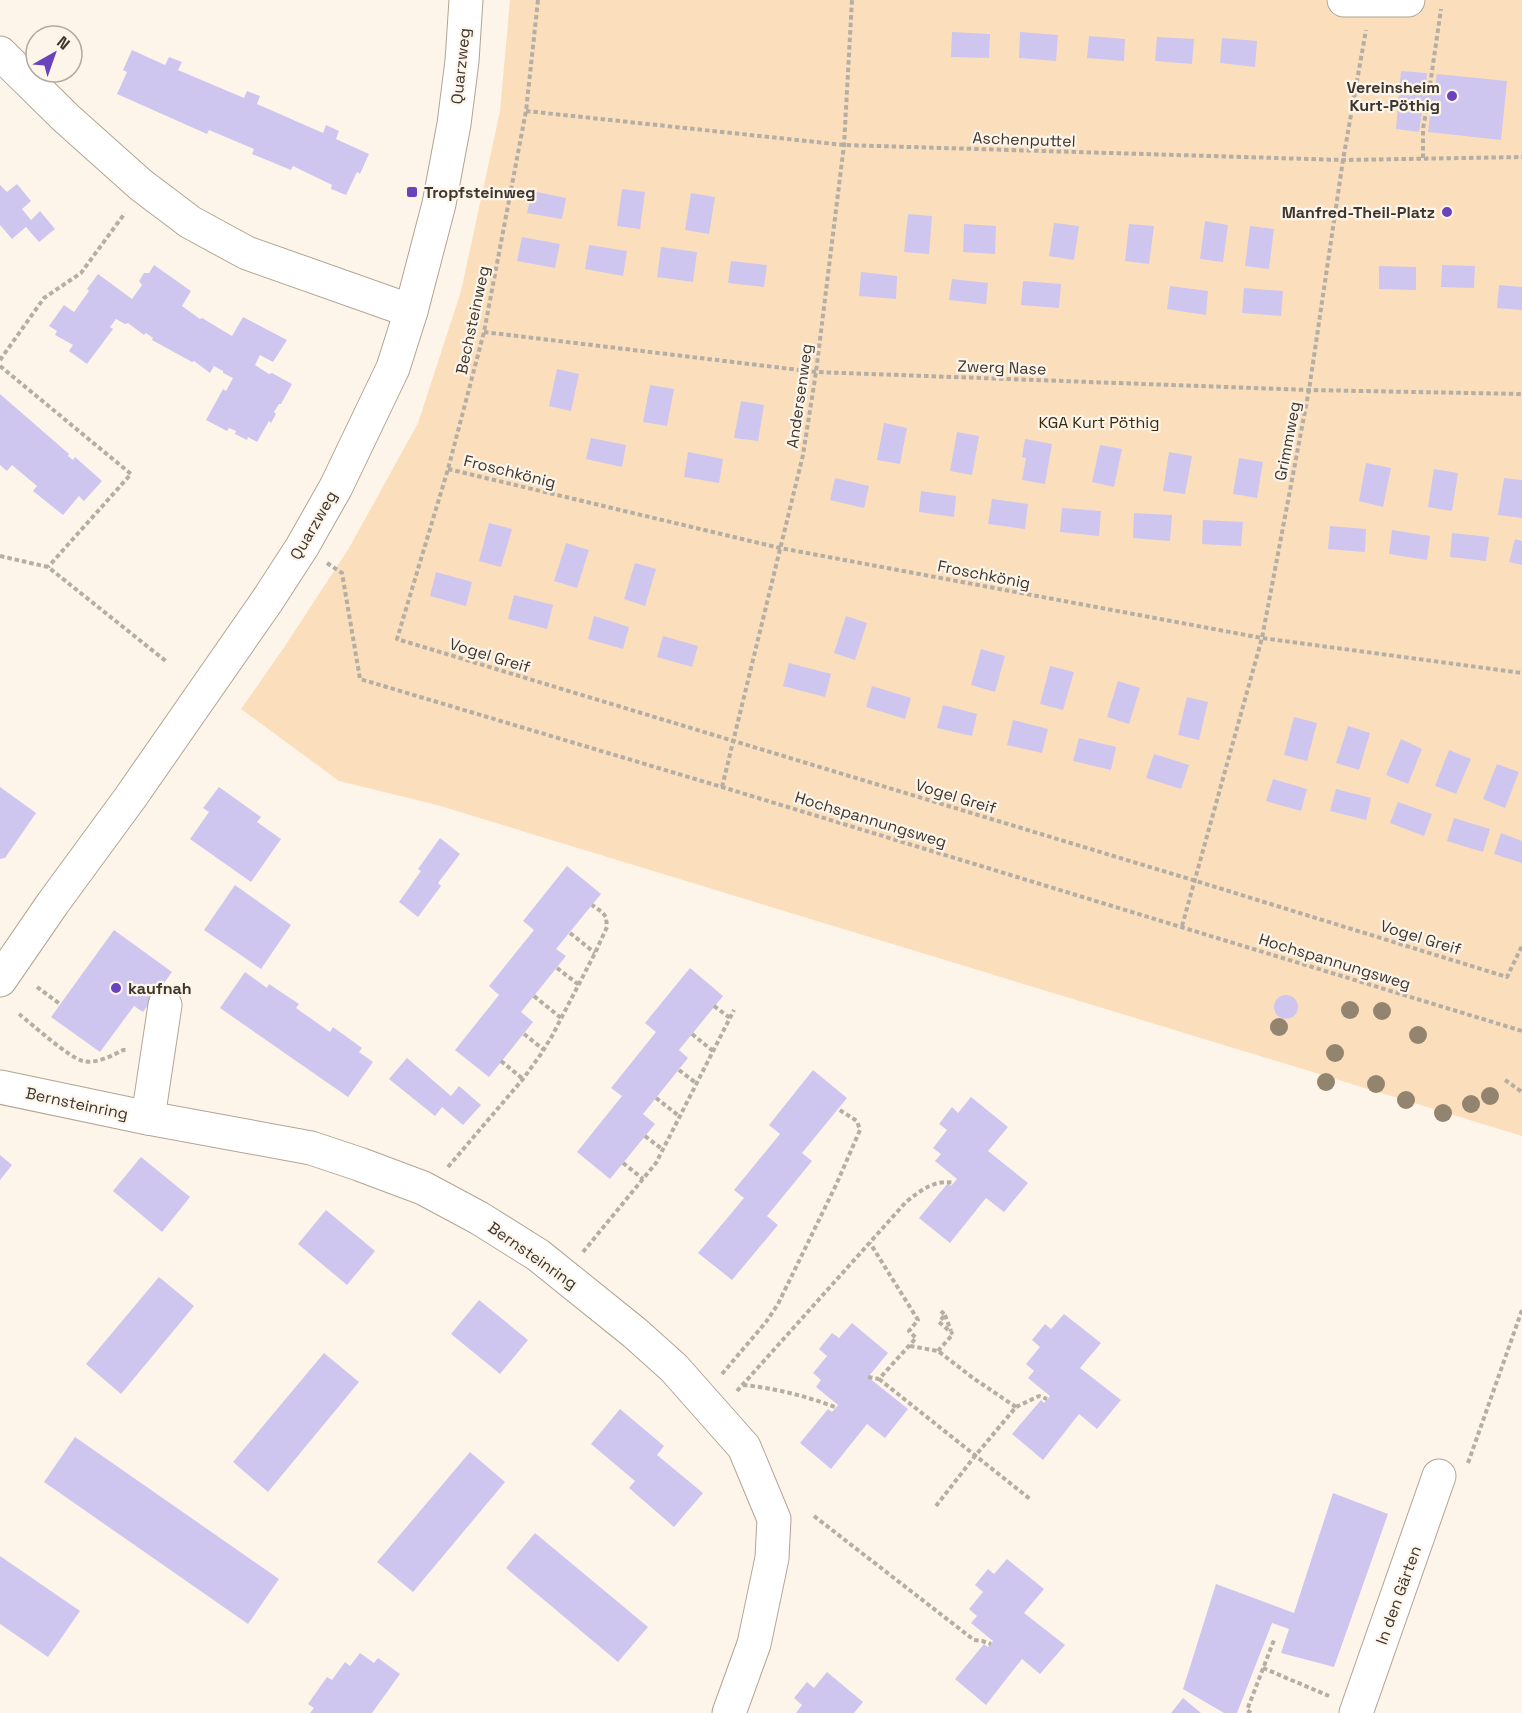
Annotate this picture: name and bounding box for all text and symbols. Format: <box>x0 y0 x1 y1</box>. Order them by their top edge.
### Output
north arrow <box>24 24 84 84</box>
street label: Quarzweg <box>446 27 475 105</box>
text: N <box>52 31 74 54</box>
place label: Vereinsheim Kurt-Pöthig <box>1347 77 1440 116</box>
marker: Vereinsheim Kurt-Pöthig <box>1445 89 1459 103</box>
street label: Aschenputtel <box>972 127 1076 152</box>
place label: Tropfsteinweg <box>424 182 536 203</box>
marker: Tropfsteinweg <box>405 185 419 199</box>
place label: Manfred-Theil-Platz <box>1282 202 1435 223</box>
marker: Manfred-Theil-Platz <box>1440 205 1454 219</box>
street label: Bechsteinweg <box>451 264 494 376</box>
street label: Andersenweg <box>782 342 817 450</box>
street label: Zwerg Nase <box>957 355 1047 380</box>
street label: Grimmweg <box>1270 400 1305 483</box>
park label: KGA Kurt Pöthig <box>1038 412 1160 433</box>
street label: Froschkönig <box>462 450 558 493</box>
street label: Quarzweg <box>285 487 342 564</box>
street label: Froschkönig <box>936 555 1032 594</box>
street label: Vogel Greif <box>447 633 533 678</box>
street label: Vogel Greif <box>913 774 999 819</box>
street label: Hochspannungsweg <box>792 786 949 853</box>
street label: Vogel Greif <box>1378 915 1464 960</box>
street label: Hochspannungsweg <box>1256 928 1413 995</box>
place label: kaufnah <box>128 978 192 999</box>
marker: kaufnah <box>109 981 123 995</box>
street label: Bernsteinring <box>24 1082 130 1125</box>
street label: Bernsteinring <box>484 1217 582 1294</box>
street label: In den Gärten <box>1371 1543 1426 1647</box>

